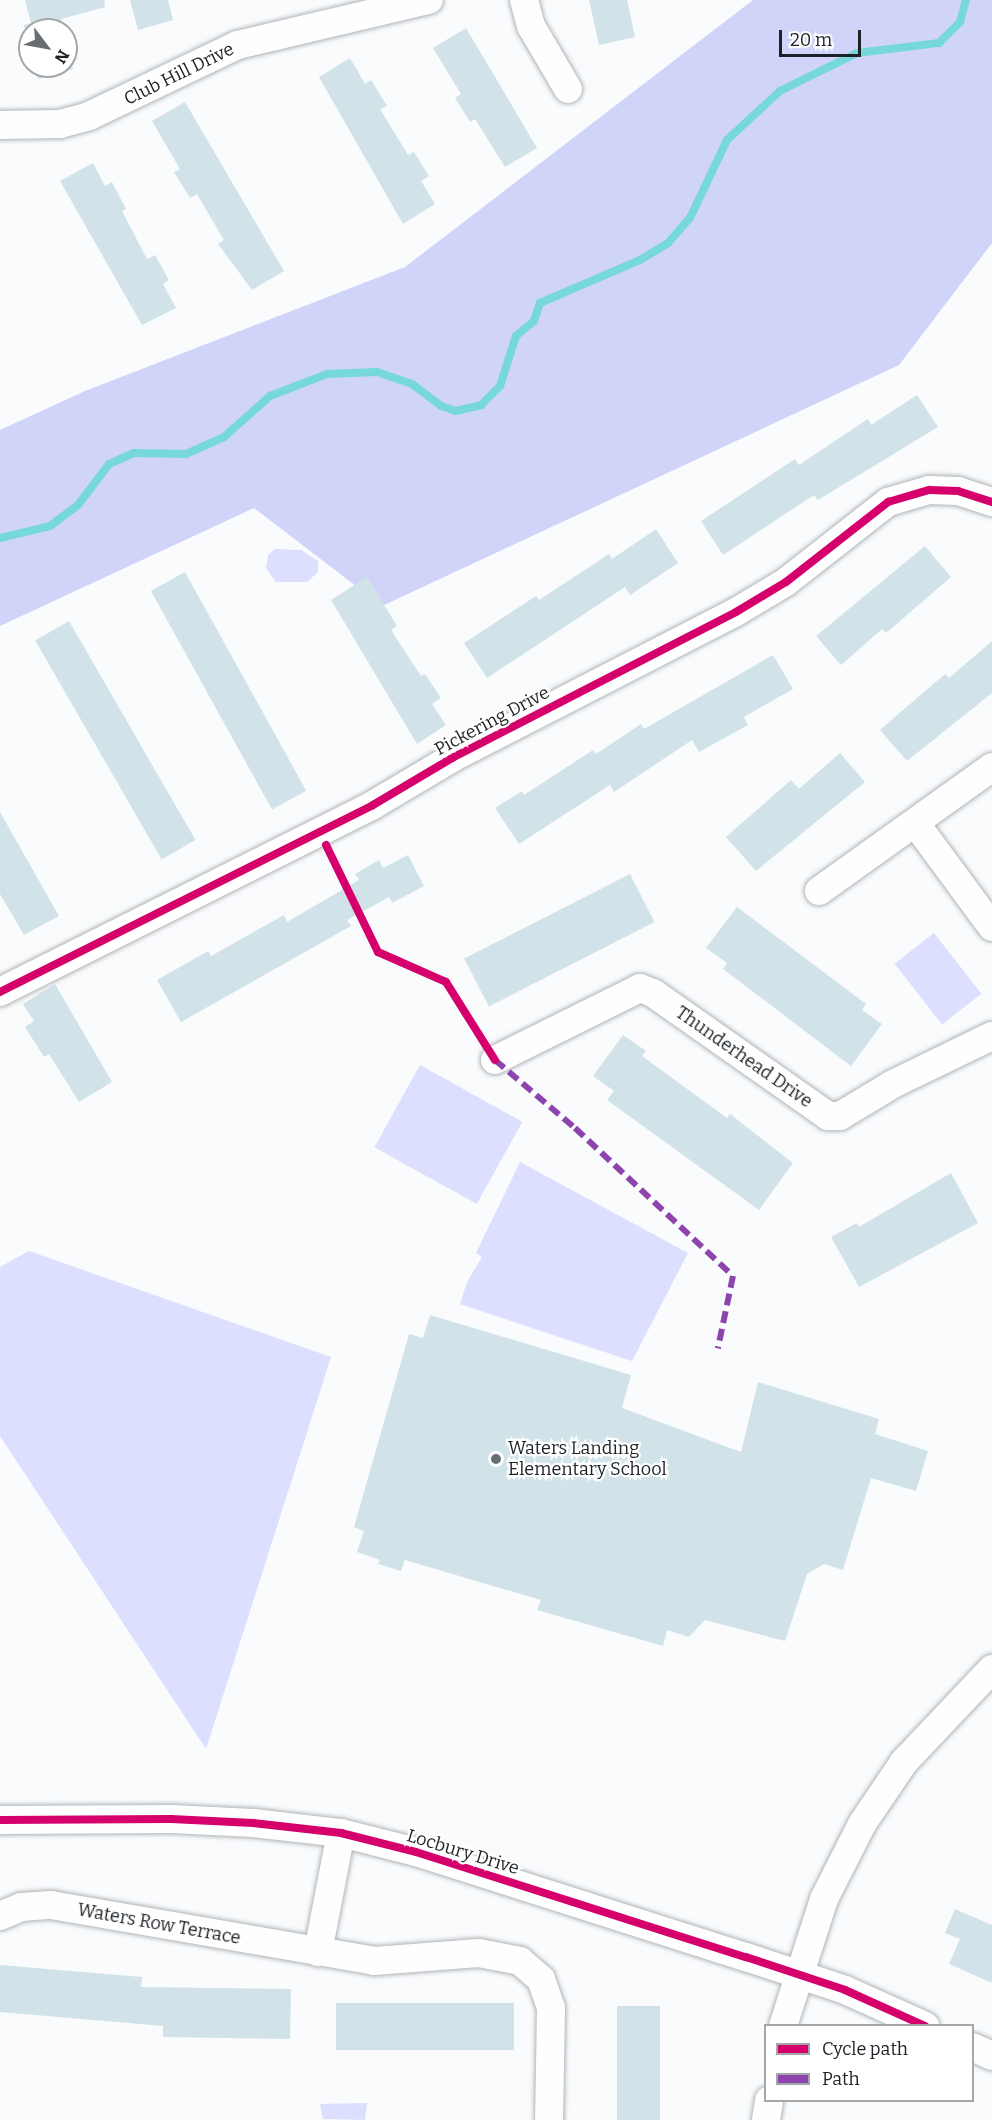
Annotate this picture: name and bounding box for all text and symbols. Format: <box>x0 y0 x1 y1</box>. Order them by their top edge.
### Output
north arrow <box>18 18 78 78</box>
scale bar <box>782 18 864 56</box>
text: 20 m <box>790 29 832 51</box>
street label: Club Hill Drive <box>121 38 237 110</box>
text: N <box>51 46 73 67</box>
street label: Pickering Drive <box>431 682 553 760</box>
street label: Thunderhead Drive <box>672 1002 816 1112</box>
place label: Waters Landing Elementary School <box>508 1438 667 1480</box>
marker: Waters Landing Elementary School <box>489 1452 503 1466</box>
street label: Locbury Drive <box>404 1825 522 1879</box>
street label: Waters Row Terrace <box>76 1899 242 1949</box>
legend <box>764 2024 974 2102</box>
text: Cycle path <box>822 2038 908 2060</box>
text: Path <box>822 2068 860 2090</box>

